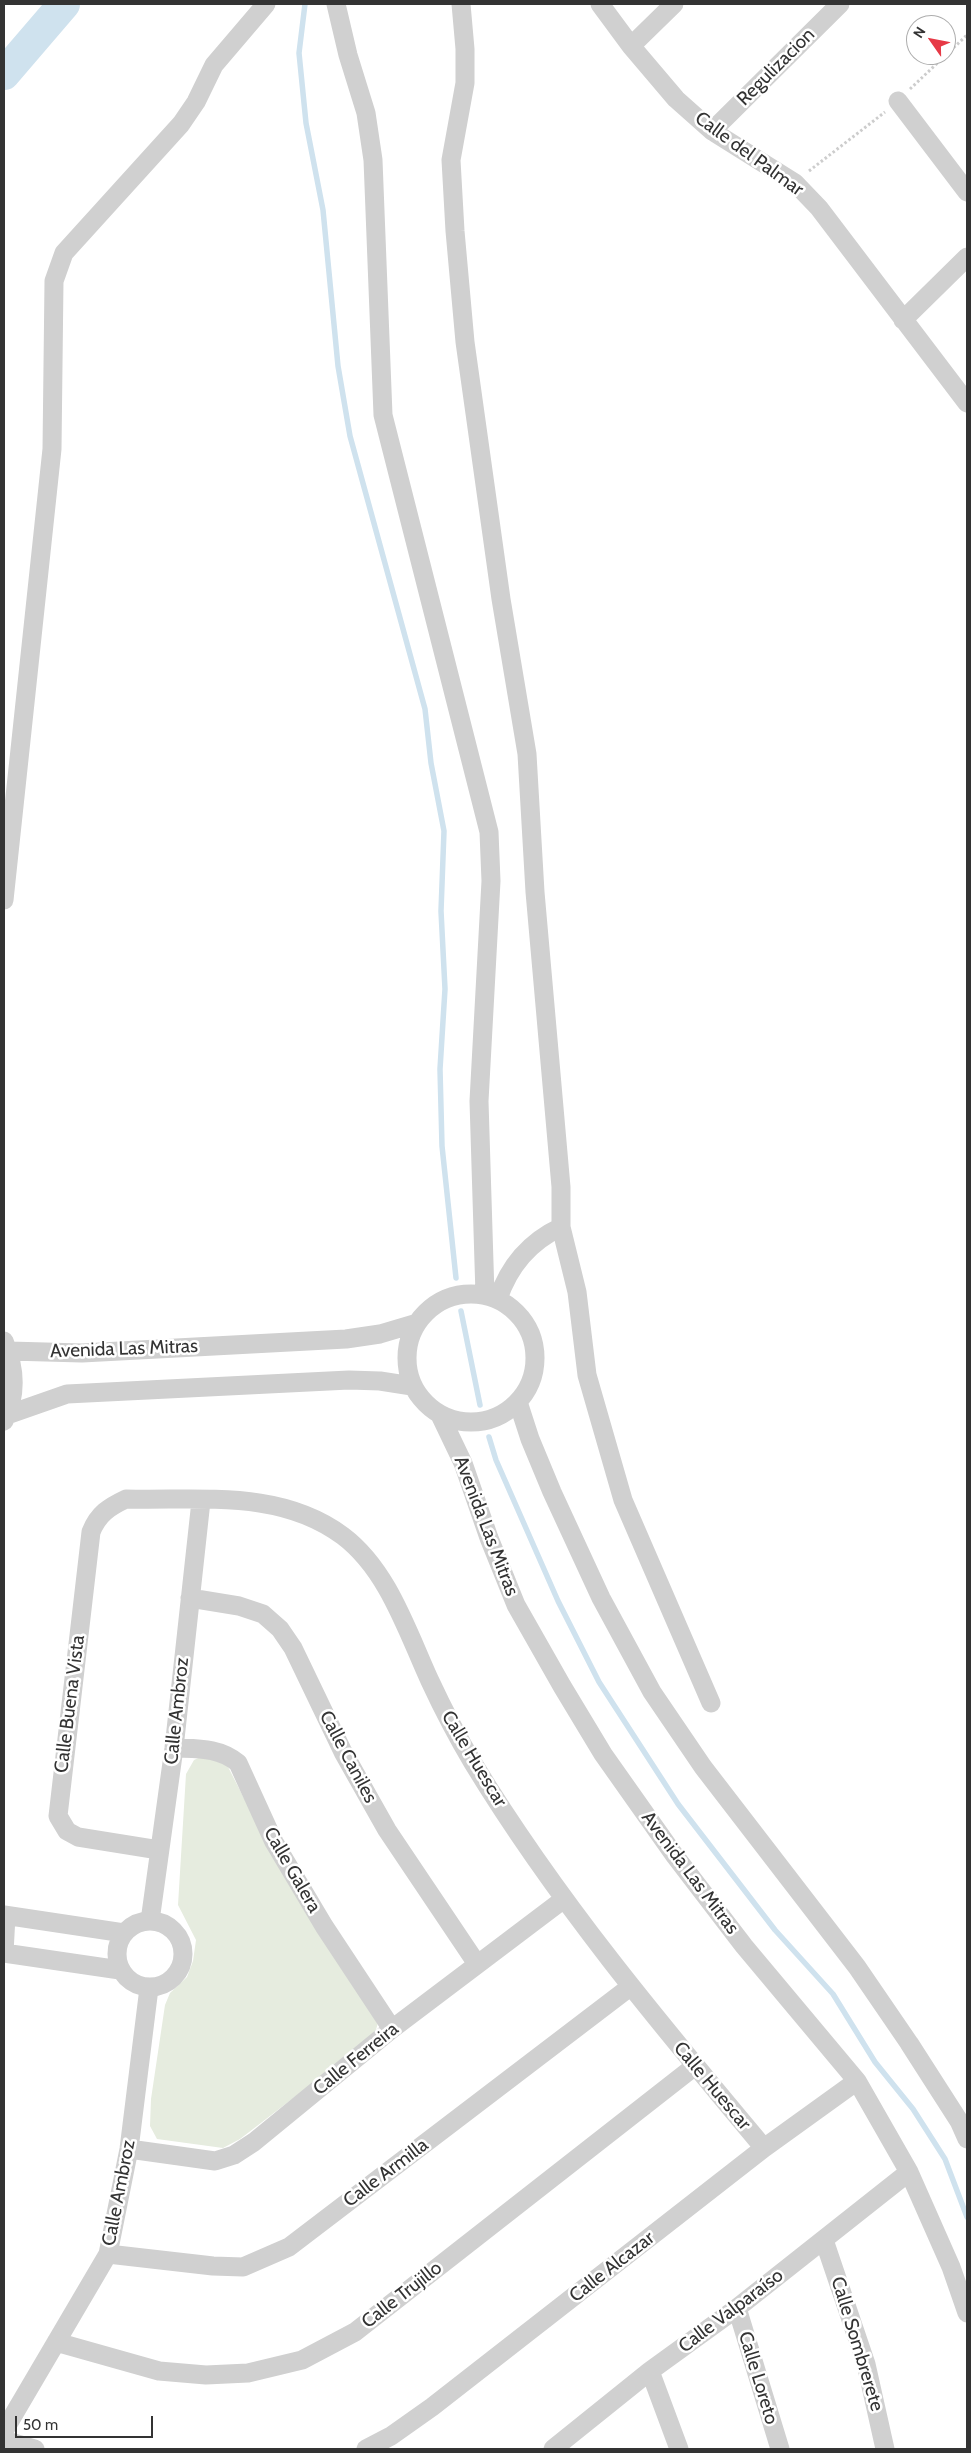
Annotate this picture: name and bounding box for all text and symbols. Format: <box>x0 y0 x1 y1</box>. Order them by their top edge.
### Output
north arrow <box>906 15 956 65</box>
street label: Regulizacion <box>732 23 820 111</box>
text: N <box>909 23 930 41</box>
street label: Calle del Palmar <box>690 107 808 201</box>
street label: Avenida Las Mitras <box>50 1335 198 1363</box>
street label: Avenida Las Mitras <box>449 1453 523 1599</box>
street label: Calle Buena Vista <box>50 1634 90 1774</box>
street label: Calle Ambroz <box>160 1656 194 1766</box>
street label: Calle Caniles <box>314 1707 382 1807</box>
street label: Calle Huescar <box>436 1707 512 1811</box>
street label: Avenida Las Mitras <box>636 1807 744 1939</box>
street label: Calle Galera <box>258 1823 326 1917</box>
street label: Calle Ferreira <box>309 2018 403 2100</box>
street label: Calle Huescar <box>668 2037 756 2135</box>
street label: Calle Armilla <box>339 2134 433 2212</box>
street label: Calle Ambroz <box>98 2138 140 2248</box>
street label: Calle Alcazar <box>565 2227 659 2307</box>
street label: Calle Trujillo <box>357 2257 447 2333</box>
street label: Calle Valparaíso <box>674 2264 788 2358</box>
street label: Calle Sombrerete <box>826 2274 888 2414</box>
street label: Calle Loreto <box>733 2329 783 2427</box>
scale bar <box>18 2406 155 2438</box>
text: 50 m <box>23 2416 58 2434</box>

